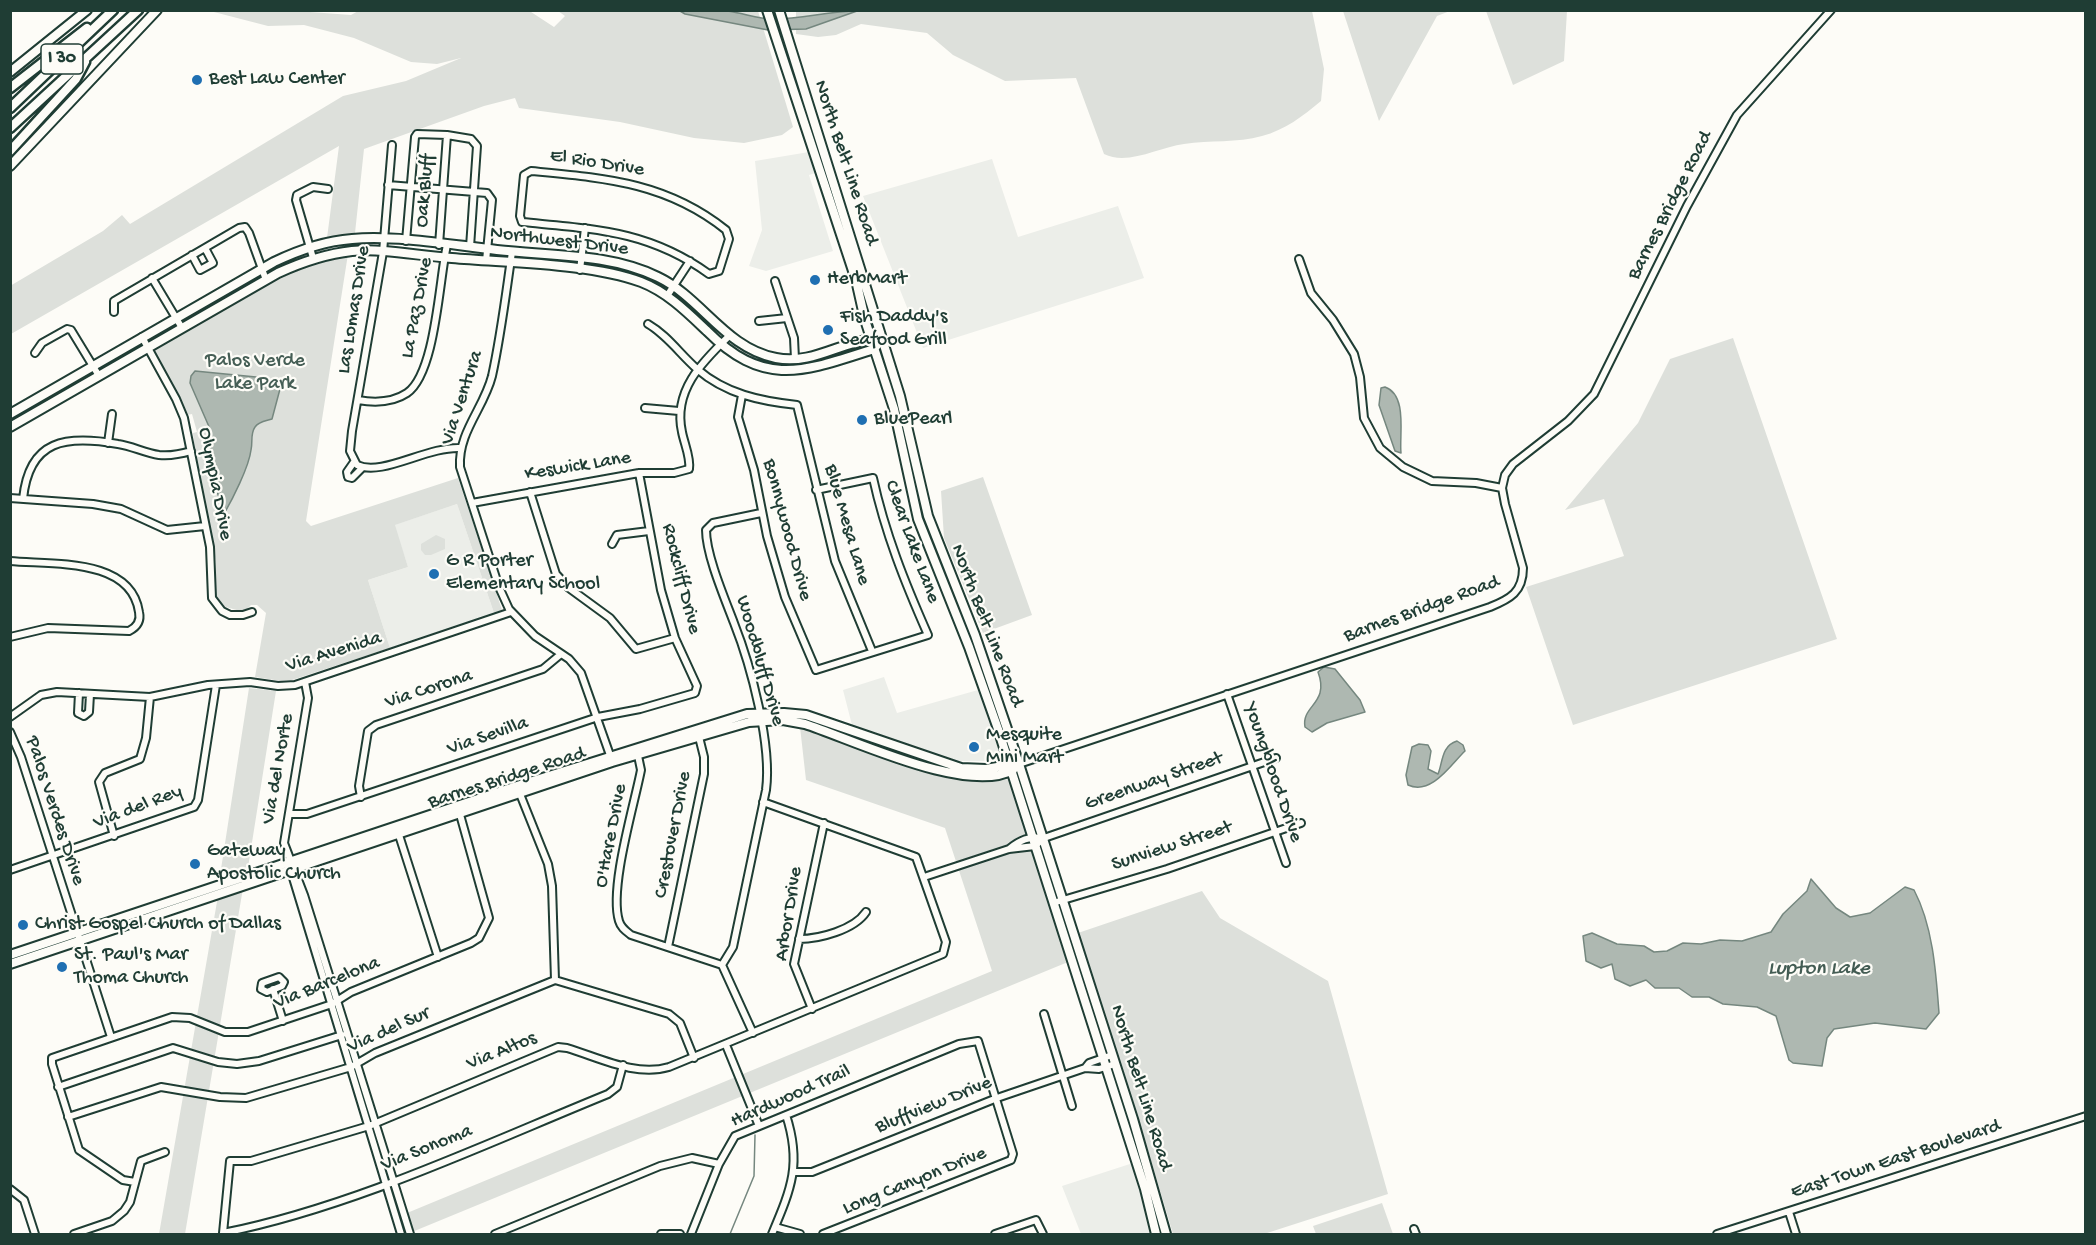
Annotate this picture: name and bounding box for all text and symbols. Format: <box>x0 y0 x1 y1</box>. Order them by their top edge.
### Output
road number: I 30 <box>41 44 83 74</box>
place label: Best Law Center <box>209 68 345 92</box>
marker: Best Law Center <box>190 73 204 87</box>
street label: North Belt Line Road <box>807 78 883 248</box>
street label: Barnes Bridge Road <box>1623 128 1719 284</box>
street label: El Rio Drive <box>548 145 646 183</box>
street label: Oak Bluff <box>411 154 441 228</box>
street label: Northwest Drive <box>489 222 629 262</box>
street label: Las Lomas Drive <box>333 244 377 376</box>
street label: La Paz Drive <box>396 255 440 361</box>
place label: HerbMart <box>827 268 907 292</box>
marker: HerbMart <box>808 273 822 287</box>
place label: Fish Daddy's Seafood Grill <box>840 306 947 353</box>
marker: Fish Daddy's Seafood Grill <box>821 323 835 337</box>
street label: Via Ventura <box>436 348 490 448</box>
park label: Palos Verde Lake Park <box>205 350 305 397</box>
place label: BluePearl <box>874 408 952 432</box>
marker: BluePearl <box>855 413 869 427</box>
street label: Olympia Drive <box>191 426 237 542</box>
street label: Keswick Lane <box>523 447 633 487</box>
street label: Bonnywood Drive <box>756 456 816 604</box>
street label: Blue Mesa Lane <box>817 462 875 588</box>
street label: Clear Lake Lane <box>878 477 944 607</box>
street label: Rockcliff Drive <box>655 521 705 637</box>
street label: North Belt Line Road <box>944 541 1028 711</box>
place label: G R Porter Elementary School <box>446 550 600 597</box>
marker: G R Porter Elementary School <box>427 567 441 581</box>
street label: Barnes Bridge Road <box>1341 571 1503 649</box>
street label: Woodbluff Drive <box>729 593 789 729</box>
street label: Via Avenida <box>283 627 385 679</box>
street label: Via Corona <box>382 665 476 715</box>
street label: Youngblood Drive <box>1237 700 1307 846</box>
street label: Via del Norte <box>258 712 300 826</box>
street label: Via Sevilla <box>444 712 532 762</box>
place label: Mesquite Mini Mart <box>986 724 1063 771</box>
street label: Palos Verdes Drive <box>19 733 89 889</box>
marker: Mesquite Mini Mart <box>967 740 981 754</box>
street label: Barnes Bridge Road <box>425 742 589 816</box>
street label: Greenway Street <box>1082 747 1226 817</box>
street label: Crestover Drive <box>650 770 698 900</box>
street label: Via del Rey <box>90 780 186 836</box>
street label: O'Hare Drive <box>590 782 634 890</box>
street label: Sunview Street <box>1109 816 1235 878</box>
place label: Gateway Apostolic Church <box>207 840 341 887</box>
marker: Gateway Apostolic Church <box>188 857 202 871</box>
street label: Arbor Drive <box>771 865 809 963</box>
place label: Christ Gospel Church of Dallas <box>35 913 281 937</box>
marker: Christ Gospel Church of Dallas <box>16 918 30 932</box>
place label: St. Paul's Mar Thoma Church <box>74 944 188 991</box>
street label: Via Barcelona <box>270 952 384 1016</box>
water label: Lupton Lake <box>1768 957 1870 983</box>
marker: St. Paul's Mar Thoma Church <box>55 960 69 974</box>
street label: Via del Sur <box>344 1002 434 1060</box>
street label: North Belt Line Road <box>1103 1002 1177 1174</box>
street label: Via Altos <box>463 1027 541 1077</box>
street label: Hardwood Trail <box>727 1060 855 1134</box>
street label: Bluffview Drive <box>872 1072 996 1140</box>
street label: East Town East Boulevard <box>1788 1115 2004 1205</box>
street label: Via Sonoma <box>378 1120 476 1178</box>
street label: Long Canyon Drive <box>840 1142 990 1222</box>

